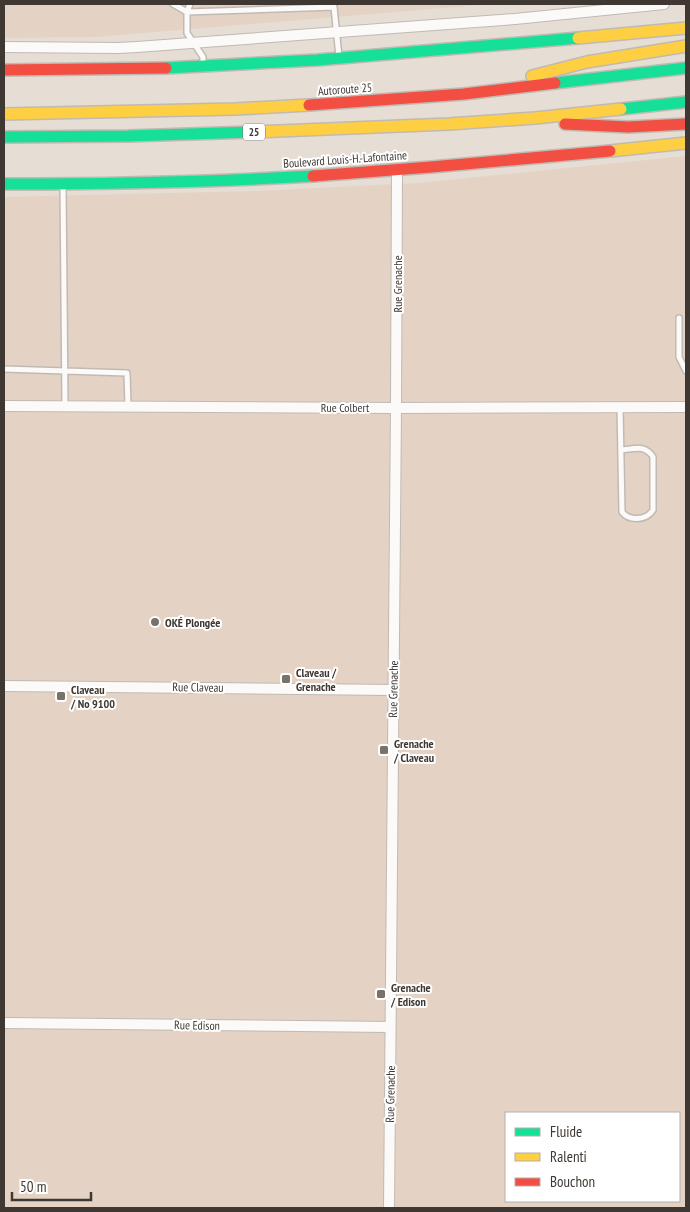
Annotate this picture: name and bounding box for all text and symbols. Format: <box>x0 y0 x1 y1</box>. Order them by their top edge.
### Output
street label: Autoroute 25 <box>317 80 373 98</box>
road number: 25 <box>243 124 265 140</box>
street label: Boulevard Louis-H.-Lafontaine <box>283 147 407 171</box>
street label: Rue Grenache <box>390 255 405 313</box>
street label: Rue Colbert <box>321 400 370 415</box>
place label: OKÉ Plongée <box>165 615 220 630</box>
marker: OKÉ Plongée <box>149 616 161 628</box>
street label: Rue Grenache <box>385 660 401 718</box>
place label: Claveau / Grenache <box>296 665 337 694</box>
marker: Claveau / Grenache <box>280 673 292 685</box>
street label: Rue Claveau <box>172 679 224 695</box>
place label: Claveau / No 9100 <box>70 682 115 711</box>
marker: Claveau / No 9100 <box>55 690 67 702</box>
place label: Grenache / Claveau <box>393 736 434 765</box>
marker: Grenache / Claveau <box>378 744 390 756</box>
place label: Grenache / Edison <box>390 980 431 1009</box>
marker: Grenache / Edison <box>375 988 387 1000</box>
street label: Rue Edison <box>174 1017 220 1033</box>
street label: Rue Grenache <box>382 1065 398 1123</box>
legend <box>505 1112 680 1202</box>
text: Fluide <box>550 1122 582 1141</box>
text: Ralenti <box>550 1147 587 1166</box>
scale bar <box>12 1170 91 1202</box>
text: Bouchon <box>550 1172 595 1191</box>
text: 50 m <box>20 1177 46 1196</box>

